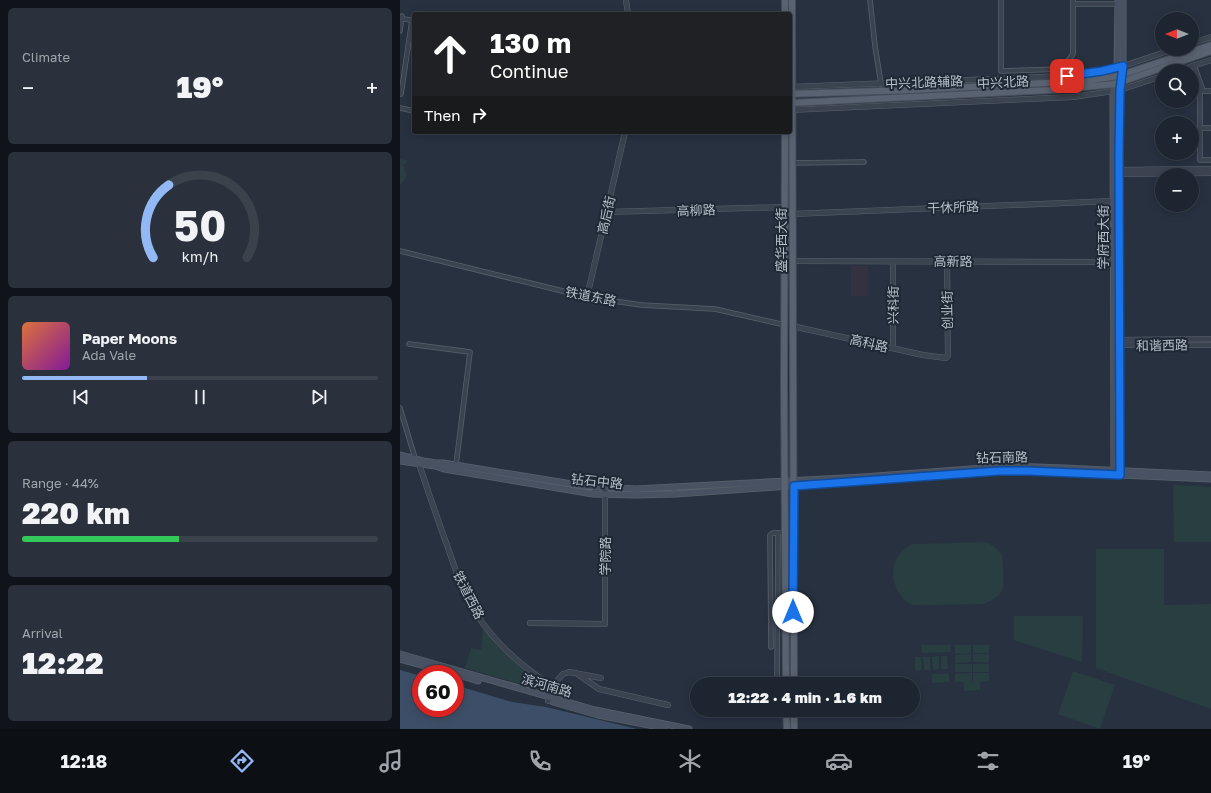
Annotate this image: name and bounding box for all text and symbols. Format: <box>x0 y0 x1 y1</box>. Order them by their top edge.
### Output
north arrow <box>1155 12 1199 56</box>
map controls <box>1155 12 1199 212</box>
text: 130 m <box>490 26 571 59</box>
icon: ahead <box>424 28 476 80</box>
text: Climate <box>22 49 70 65</box>
pin <box>1050 59 1084 93</box>
text: Continue <box>490 60 568 82</box>
button: search <box>1155 64 1199 108</box>
icon: arrive <box>1056 65 1078 87</box>
text: 19° <box>176 69 224 105</box>
street label: 中兴北路辅路 <box>885 73 963 91</box>
street label: 中兴北路 <box>977 73 1029 91</box>
text: − <box>22 74 34 101</box>
text: + <box>366 74 378 101</box>
icon: right <box>468 104 490 126</box>
text: Then <box>424 106 460 124</box>
button: + <box>1155 116 1199 160</box>
button: − <box>1155 168 1199 212</box>
street label: 高后街 <box>594 194 618 236</box>
street label: 干休所路 <box>927 198 979 216</box>
text: 50 <box>174 200 226 250</box>
street label: 高柳路 <box>676 201 716 219</box>
street label: 学府西大街 <box>1095 204 1111 270</box>
street label: 盛华西大街 <box>773 207 789 273</box>
text: km/h <box>182 248 218 265</box>
street label: 高新路 <box>933 253 973 269</box>
street label: 铁道东路 <box>564 283 618 309</box>
street label: 兴科街 <box>885 285 901 325</box>
street label: 创业街 <box>939 290 955 330</box>
text: Paper Moons <box>82 329 177 347</box>
street label: 高科路 <box>848 331 890 355</box>
street label: 和谐西路 <box>1136 337 1188 353</box>
text: Ada Vale <box>82 347 136 363</box>
icon: previous <box>70 386 92 408</box>
icon: pause <box>189 386 211 408</box>
icon: next <box>308 386 330 408</box>
street label: 钻石南路 <box>976 449 1028 465</box>
street label: 钻石中路 <box>570 470 624 492</box>
text: Range · 44% <box>22 475 99 491</box>
text: 220 km <box>22 495 130 531</box>
street label: 学院路 <box>597 536 613 576</box>
street label: 铁道西路 <box>450 568 488 622</box>
position arrow <box>772 591 814 633</box>
text: Arrival <box>22 625 63 641</box>
text: 12:22 <box>22 645 104 681</box>
speed limit sign: 60 <box>412 665 464 717</box>
street label: 滨河南路 <box>520 670 574 700</box>
text: 12:22 · 4 min · 1.6 km <box>728 688 882 706</box>
icon: directions <box>228 747 256 775</box>
icon: music <box>377 747 405 775</box>
icon: phone <box>526 747 554 775</box>
icon: climate <box>676 747 704 775</box>
icon: car <box>825 747 853 775</box>
icon: filters <box>974 747 1002 775</box>
text: 12:18 <box>61 750 107 772</box>
text: 19° <box>1123 750 1150 772</box>

